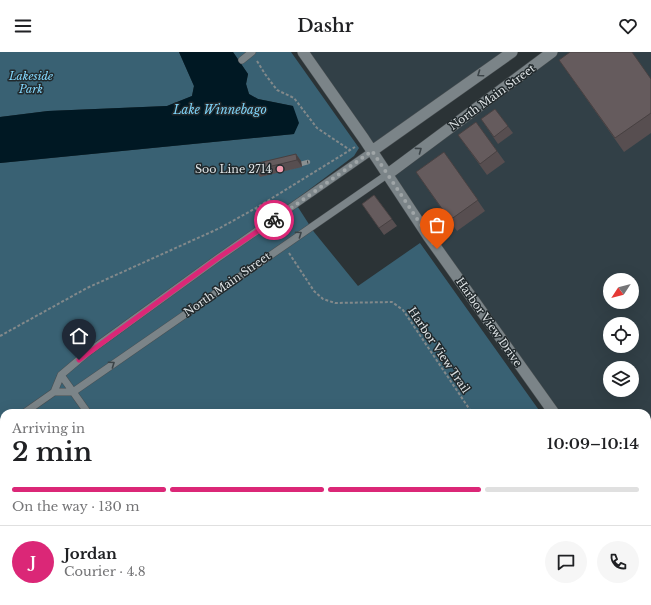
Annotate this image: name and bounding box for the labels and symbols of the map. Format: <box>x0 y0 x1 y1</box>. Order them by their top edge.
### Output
street label: North Main Street <box>446 61 538 133</box>
park label: Lakeside Park <box>8 69 53 96</box>
one-way arrow <box>477 70 484 77</box>
water label: Lake Winnebago <box>172 102 267 117</box>
one-way arrow <box>415 148 422 155</box>
place label: Soo Line 2714 <box>195 162 272 176</box>
marker: Soo Line 2714 <box>275 164 285 174</box>
courier <box>254 200 294 240</box>
pin <box>420 208 454 249</box>
one-way arrow <box>295 232 302 239</box>
street label: North Main Street <box>181 248 274 319</box>
north arrow <box>603 273 639 309</box>
street label: Harbor View Drive <box>453 275 525 369</box>
street label: Harbor View Trail <box>405 304 473 396</box>
pin <box>62 319 96 360</box>
one-way arrow <box>108 362 115 369</box>

